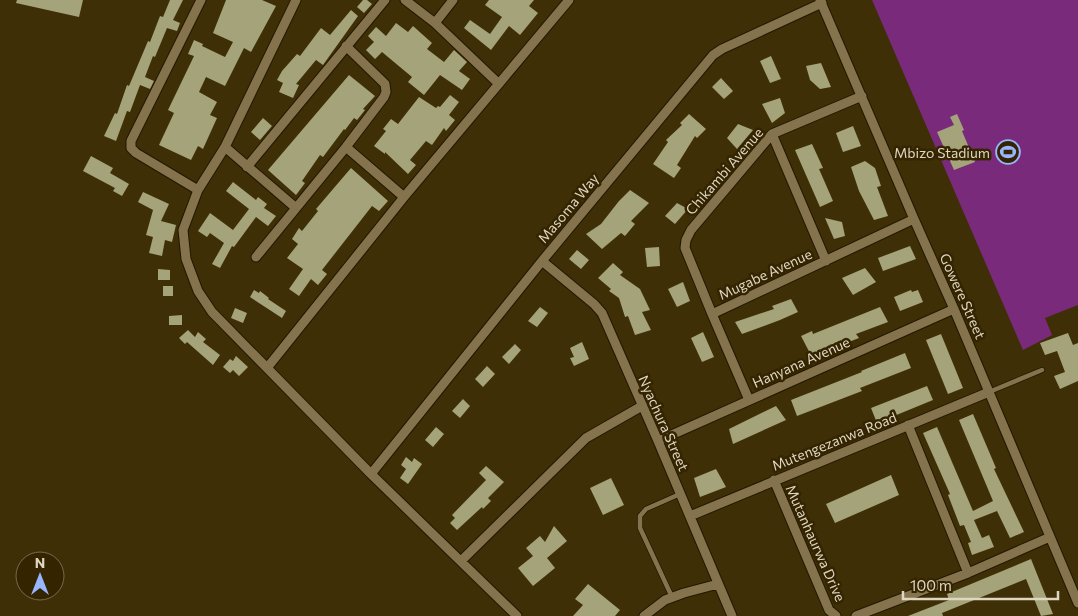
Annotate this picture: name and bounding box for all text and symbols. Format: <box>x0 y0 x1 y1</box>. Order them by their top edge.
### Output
street label: Chikambi Avenue <box>682 124 766 218</box>
sports icon: Mbizo Stadium <box>995 139 1021 165</box>
place label: Mbizo Stadium <box>894 144 990 161</box>
street label: Masoma Way <box>534 170 602 246</box>
street label: Mugabe Avenue <box>716 245 814 303</box>
street label: Gowere Street <box>937 251 990 342</box>
street label: Hanyana Avenue <box>750 333 852 391</box>
street label: Nyachura Street <box>635 373 693 474</box>
street label: Mutengezanwa Road <box>769 408 899 474</box>
street label: Mutanhaurwa Drive <box>783 482 849 604</box>
north arrow <box>15 551 65 601</box>
text: N <box>35 554 45 571</box>
scale bar <box>903 568 1058 600</box>
text: 100 m <box>910 576 952 594</box>

